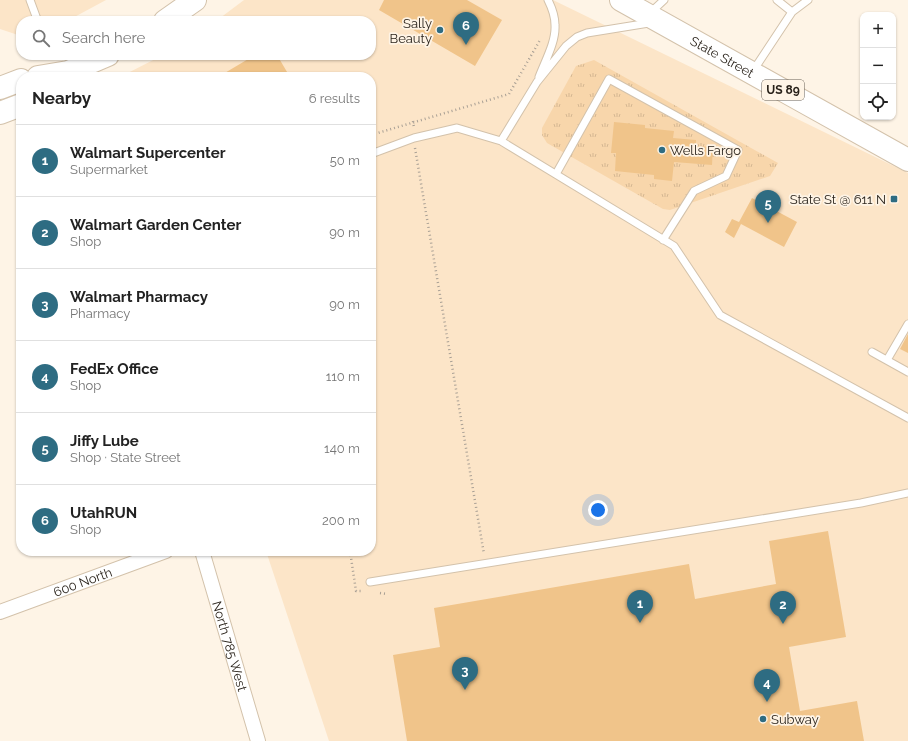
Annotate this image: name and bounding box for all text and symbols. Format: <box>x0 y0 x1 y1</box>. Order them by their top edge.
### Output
pin: 6 <box>453 12 479 45</box>
map controls <box>860 12 896 120</box>
button: + <box>860 12 896 48</box>
search box <box>16 16 376 60</box>
place label: Sally Beauty <box>390 16 432 46</box>
marker: Sally Beauty <box>435 25 445 35</box>
icon: search <box>30 27 52 49</box>
text: Search here <box>62 29 145 47</box>
street label: State Street <box>688 33 757 81</box>
button: − <box>860 48 896 84</box>
road number: US 89 <box>762 80 804 100</box>
button: locate <box>860 84 896 120</box>
text: Nearby <box>32 88 91 108</box>
text: 6 results <box>309 91 360 106</box>
place label: Wells Fargo <box>670 143 741 158</box>
text: Walmart Supercenter <box>70 144 226 162</box>
marker: Wells Fargo <box>657 145 667 155</box>
text: 1 <box>42 153 48 168</box>
text: 50 m <box>330 153 360 168</box>
text: Supermarket <box>70 162 148 177</box>
pin: 5 <box>755 190 781 223</box>
place label: State St @ 611 N <box>790 192 886 207</box>
marker: State St @ 611 N <box>889 194 899 204</box>
text: Walmart Garden Center <box>70 216 241 234</box>
text: 2 <box>41 225 49 240</box>
text: 90 m <box>329 225 360 240</box>
text: Shop <box>70 234 101 249</box>
text: Walmart Pharmacy <box>70 288 208 306</box>
text: 3 <box>41 297 49 312</box>
text: 90 m <box>329 297 360 312</box>
text: Pharmacy <box>70 306 130 321</box>
text: FedEx Office <box>70 360 159 378</box>
text: 4 <box>41 369 49 384</box>
text: 110 m <box>326 369 360 384</box>
text: Shop <box>70 378 101 393</box>
text: Jiffy Lube <box>70 432 139 450</box>
text: 5 <box>41 441 49 456</box>
text: 140 m <box>324 441 360 456</box>
text: Shop · State Street <box>70 450 181 465</box>
your location <box>588 500 608 520</box>
text: UtahRUN <box>70 504 137 522</box>
text: 6 <box>41 513 49 528</box>
text: 200 m <box>322 513 360 528</box>
text: Shop <box>70 522 101 537</box>
street label: 600 North <box>51 565 114 600</box>
pin: 1 <box>627 590 653 623</box>
pin: 2 <box>770 591 796 624</box>
street label: North 785 West <box>209 599 250 694</box>
pin: 3 <box>452 657 478 690</box>
pin: 4 <box>754 669 780 702</box>
place label: Subway <box>771 712 819 727</box>
marker: Subway <box>758 714 768 724</box>

